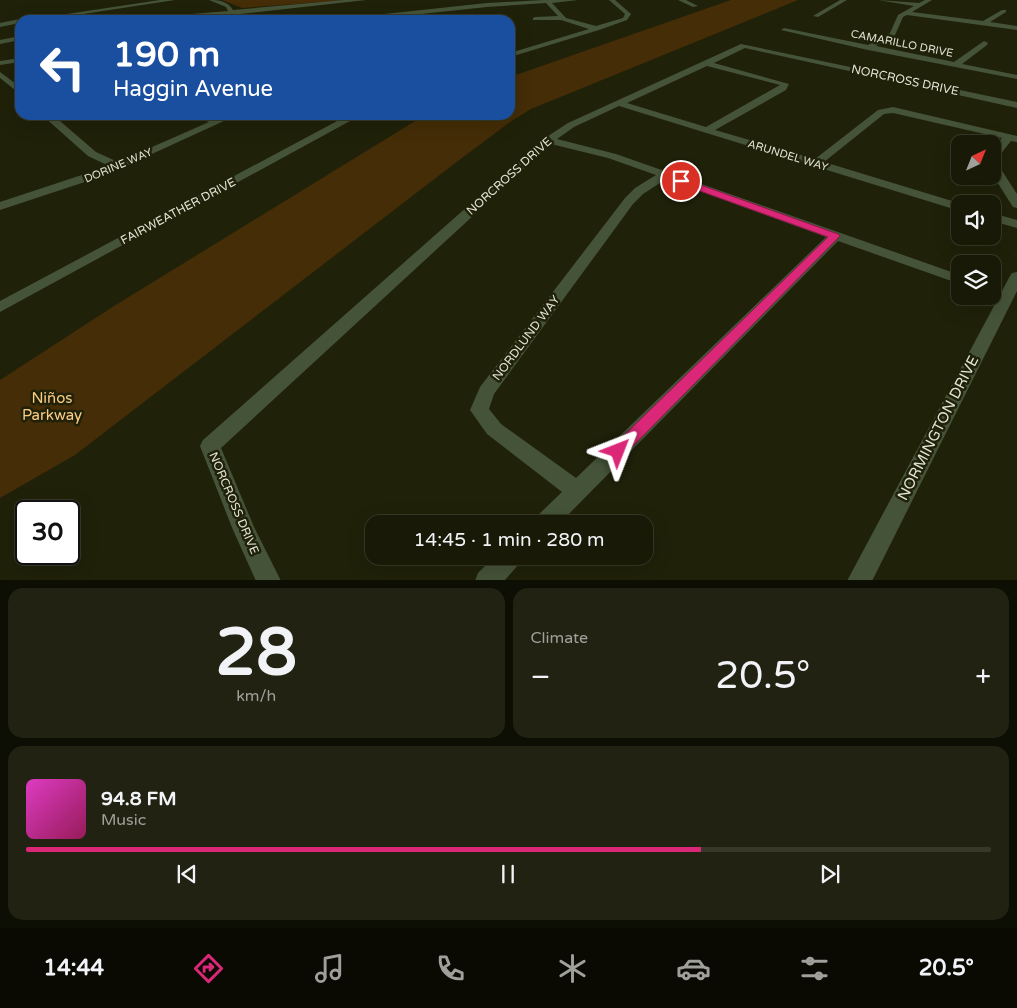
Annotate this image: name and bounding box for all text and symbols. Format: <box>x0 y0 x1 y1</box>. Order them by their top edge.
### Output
street label: CAMARILLO DRIVE <box>850 27 954 60</box>
text: 190 m <box>113 34 220 76</box>
icon: left <box>30 35 95 100</box>
street label: NORCROSS DRIVE <box>850 62 960 98</box>
text: Haggin Avenue <box>113 76 273 102</box>
street label: NORCROSS DRIVE <box>464 134 555 218</box>
north arrow <box>951 135 1001 185</box>
map controls <box>951 135 1001 305</box>
street label: ARUNDEL WAY <box>746 137 830 174</box>
street label: DORINE WAY <box>82 145 154 186</box>
pin <box>660 160 702 202</box>
icon: arrive <box>667 167 695 195</box>
street label: FAIRWEATHER DRIVE <box>118 175 238 247</box>
button: sound <box>951 195 1001 245</box>
button: layers <box>951 255 1001 305</box>
street label: NORDLUND WAY <box>490 293 563 383</box>
street label: NORMINGTON DRIVE <box>894 353 982 503</box>
park label: Niños Parkway <box>22 389 82 424</box>
position arrow <box>591 424 643 476</box>
street label: NORCROSS DRIVE <box>206 450 262 556</box>
speed limit sign: 30 <box>15 500 80 565</box>
text: 14:45 · 1 min · 280 m <box>413 529 605 551</box>
text: 28 <box>215 614 297 693</box>
text: Climate <box>531 628 588 648</box>
text: 20.5° <box>715 653 810 699</box>
text: − <box>531 660 550 694</box>
text: + <box>975 660 991 694</box>
text: km/h <box>236 686 276 706</box>
text: 94.8 FM <box>101 788 177 810</box>
text: Music <box>101 810 146 830</box>
icon: previous <box>173 860 201 888</box>
icon: pause <box>494 860 522 888</box>
icon: next <box>816 860 844 888</box>
icon: directions <box>191 951 226 986</box>
icon: music <box>312 951 347 986</box>
icon: phone <box>433 951 468 986</box>
icon: climate <box>555 951 590 986</box>
icon: car <box>676 951 711 986</box>
icon: filters <box>797 951 832 986</box>
text: 14:44 <box>43 955 104 981</box>
text: 20.5° <box>919 955 974 981</box>

